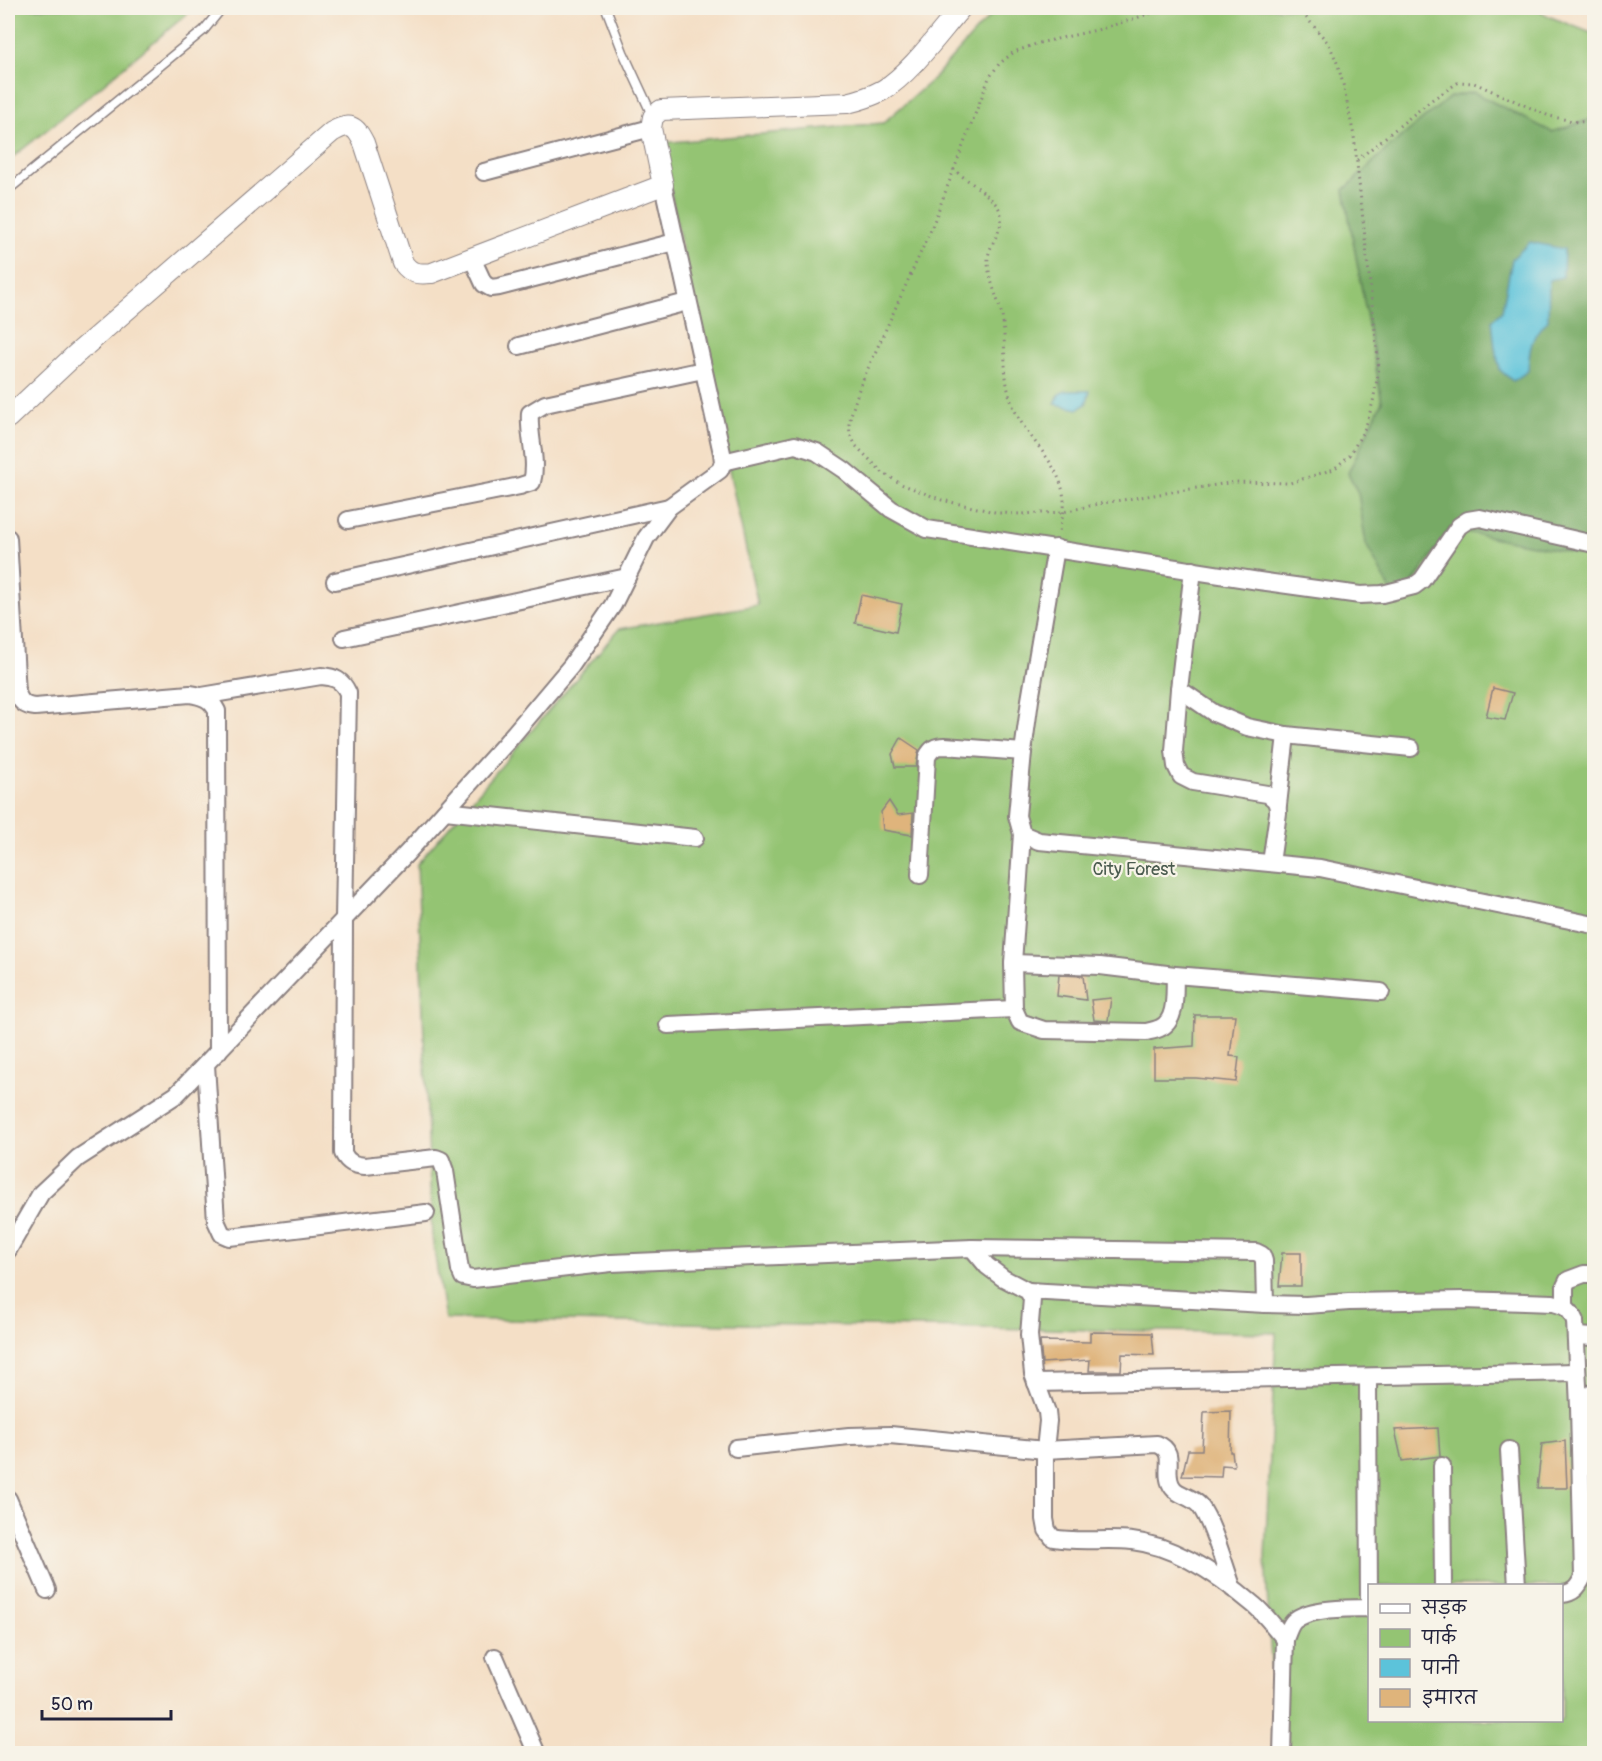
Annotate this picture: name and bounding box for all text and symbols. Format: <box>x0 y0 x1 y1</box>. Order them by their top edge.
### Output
park label: City Forest <box>1093 858 1176 881</box>
legend <box>1368 1584 1563 1722</box>
text: सड़क <box>1421 1597 1467 1620</box>
text: पार्क <box>1421 1624 1457 1650</box>
text: पानी <box>1421 1654 1460 1680</box>
scale bar <box>42 1683 171 1721</box>
text: इमारत <box>1422 1687 1478 1710</box>
text: 50 m <box>51 1693 93 1716</box>

